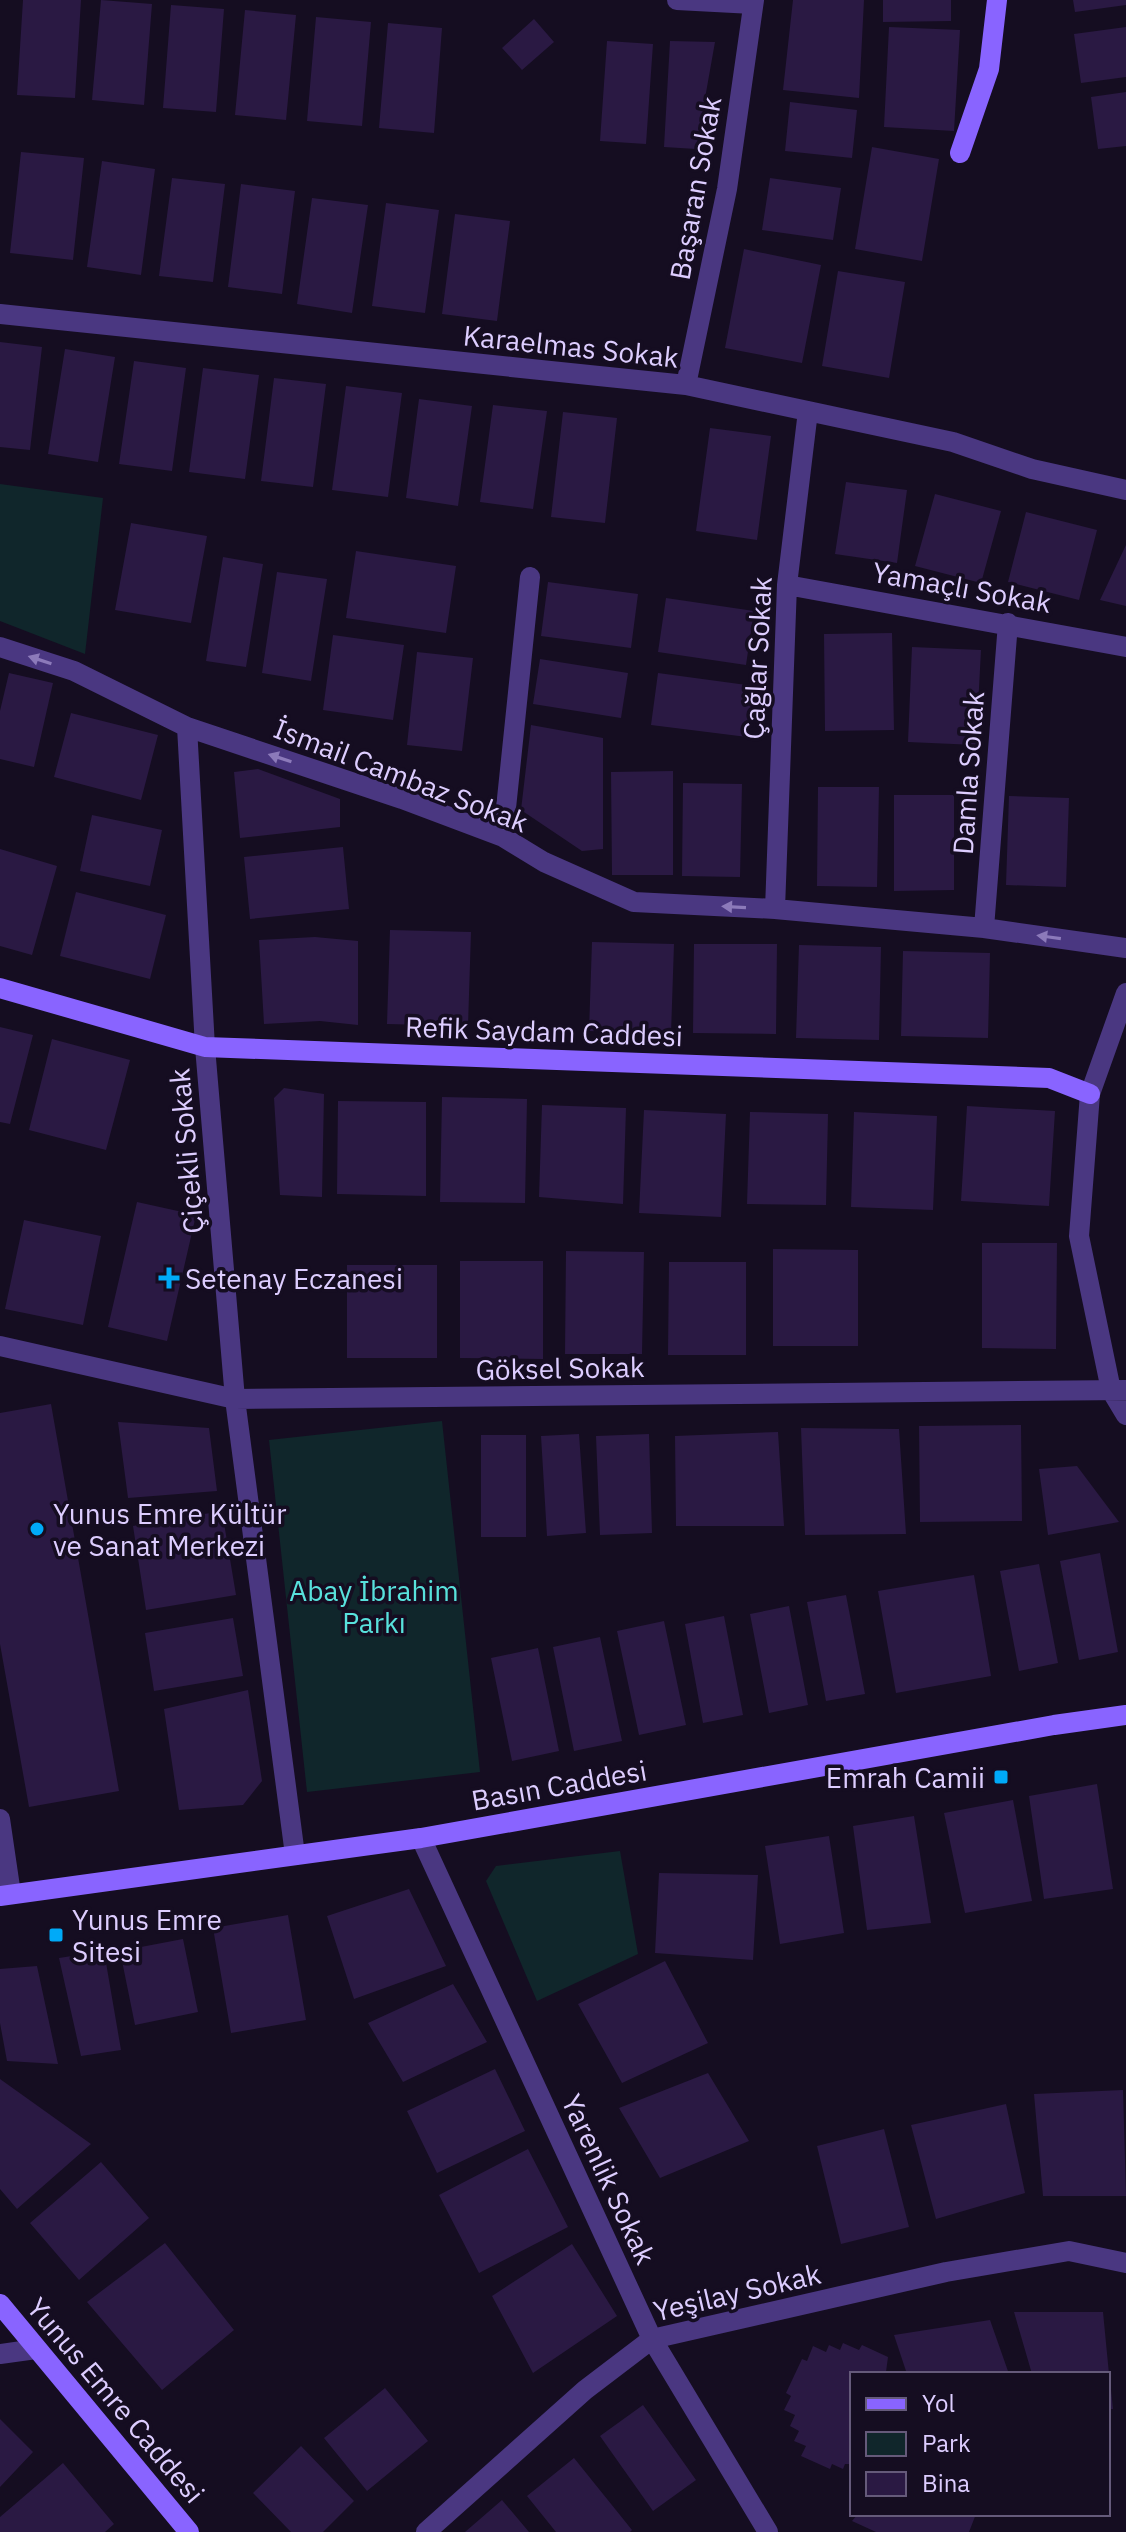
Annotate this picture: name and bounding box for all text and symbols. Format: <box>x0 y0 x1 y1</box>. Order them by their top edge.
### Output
street label: Başaran Sokak <box>661 93 729 283</box>
street label: Karaelmas Sokak <box>462 316 681 376</box>
street label: Yamaçlı Sokak <box>870 553 1055 621</box>
street label: Çağlar Sokak <box>734 575 780 740</box>
one-way arrow <box>27 653 51 665</box>
street label: Damla Sokak <box>944 690 992 856</box>
street label: İsmail Cambaz Sokak <box>269 709 534 841</box>
one-way arrow <box>267 751 291 763</box>
one-way arrow <box>721 900 746 913</box>
one-way arrow <box>1036 930 1061 943</box>
street label: Refik Saydam Caddesi <box>404 1008 684 1054</box>
street label: Çiçekli Sokak <box>160 1067 212 1235</box>
place label: Setenay Eczanesi <box>185 1260 403 1297</box>
marker: Setenay Eczanesi <box>160 1269 178 1287</box>
street label: Göksel Sokak <box>475 1348 645 1388</box>
place label: Yunus Emre Kültür ve Sanat Merkezi <box>53 1495 286 1564</box>
marker: Yunus Emre Kültür ve Sanat Merkezi <box>28 1520 46 1538</box>
park label: Abay İbrahim Parkı <box>289 1572 459 1641</box>
street label: Basın Caddesi <box>469 1751 649 1819</box>
place label: Emrah Camii <box>826 1759 985 1796</box>
marker: Emrah Camii <box>992 1768 1010 1786</box>
place label: Yunus Emre Sitesi <box>72 1901 222 1970</box>
marker: Yunus Emre Sitesi <box>47 1926 65 1944</box>
street label: Yarenlik Sokak <box>553 2088 665 2270</box>
street label: Yeşilay Sokak <box>650 2255 824 2329</box>
street label: Yunus Emre Caddesi <box>19 2290 213 2510</box>
legend <box>850 2372 1110 2516</box>
text: Yol <box>922 2387 955 2419</box>
text: Park <box>922 2427 971 2459</box>
text: Bina <box>922 2467 970 2499</box>

